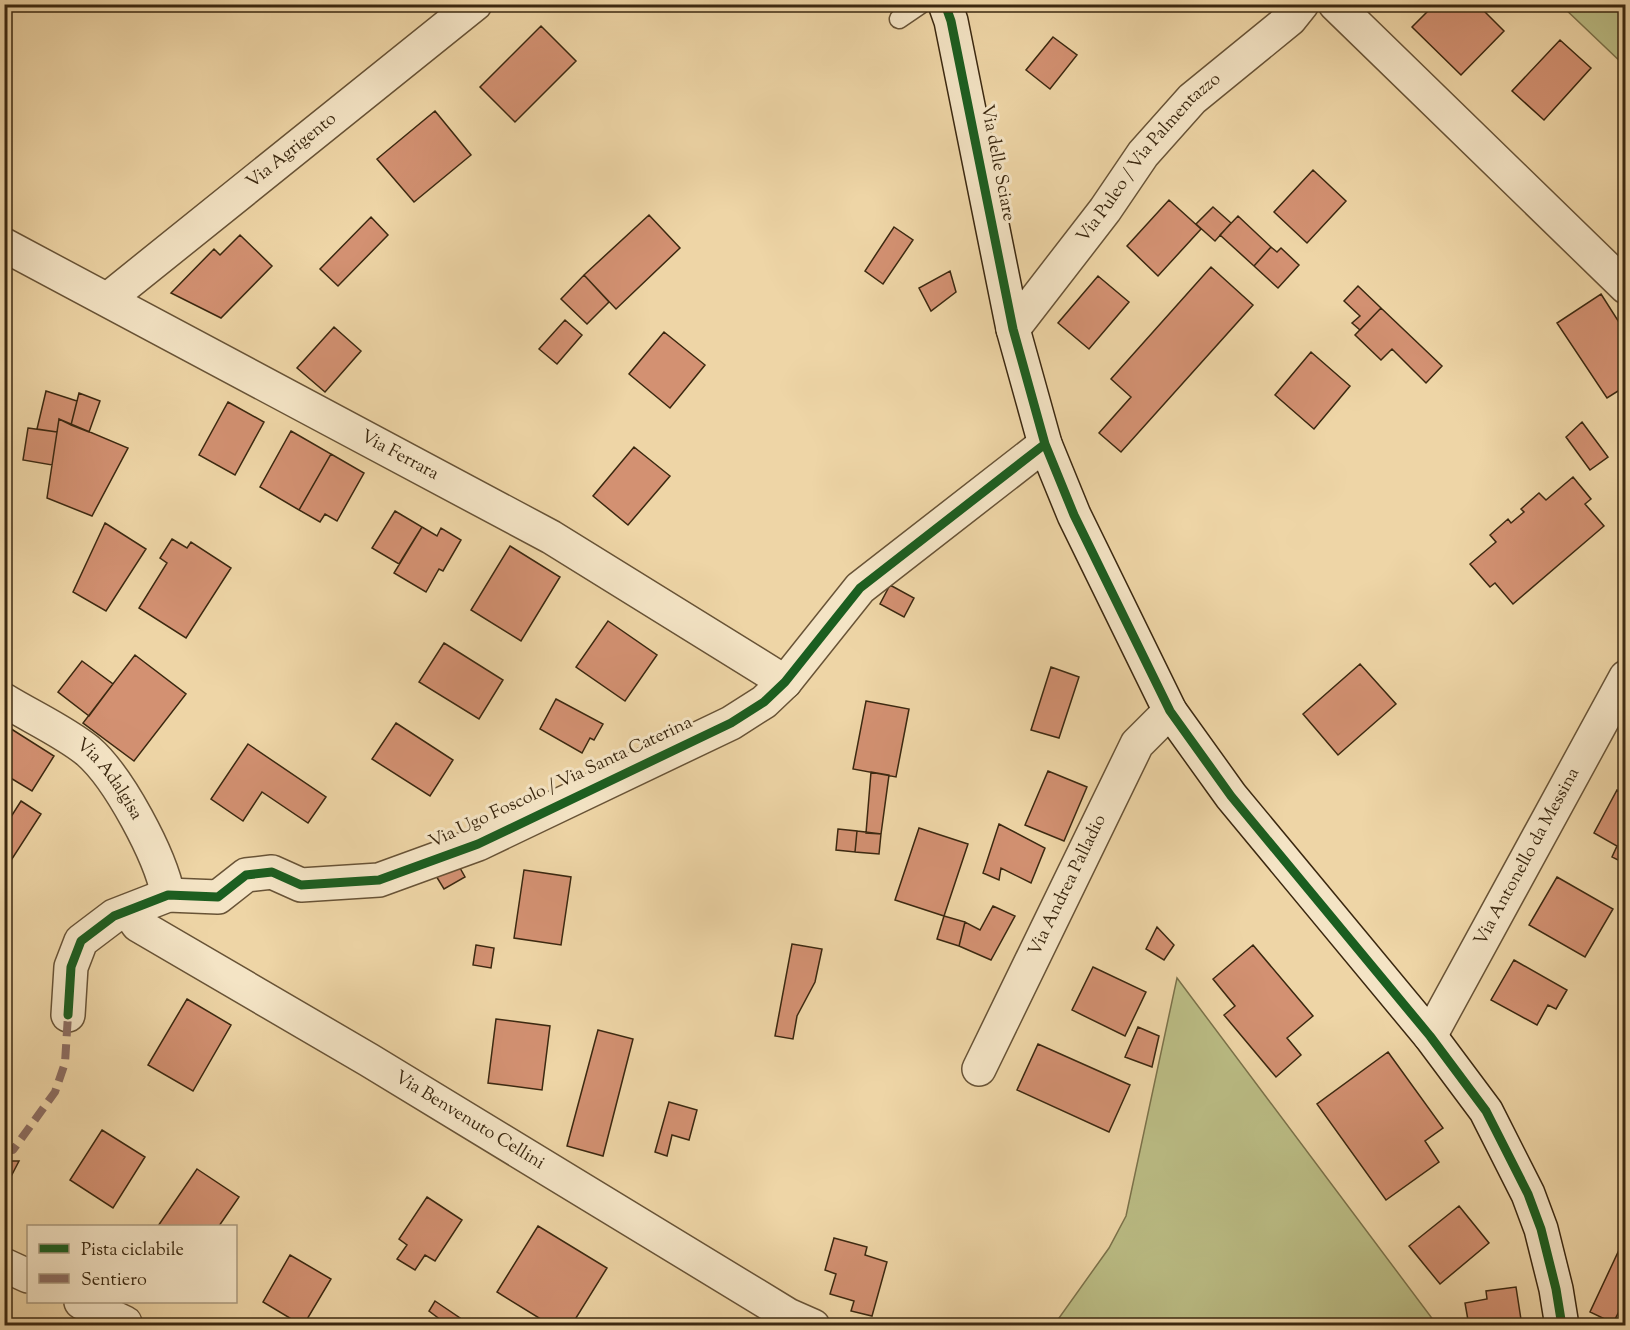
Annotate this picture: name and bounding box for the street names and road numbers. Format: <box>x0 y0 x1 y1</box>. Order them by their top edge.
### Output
street label: Via Puleo / Via Palmentazzo <box>1071 67 1227 249</box>
street label: Via delle Sciare <box>973 102 1021 224</box>
street label: Via Agrigento <box>241 107 343 195</box>
street label: Via Ferrara <box>355 424 443 488</box>
street label: Via Ugo Foscolo / Via Santa Caterina <box>425 710 697 856</box>
street label: Via Adalgisa <box>70 733 148 825</box>
street label: Via Antonello da Messina <box>1469 763 1587 951</box>
street label: Via Andrea Palladio <box>1023 810 1114 961</box>
street label: Via Benvenuto Cellini <box>389 1065 549 1177</box>

